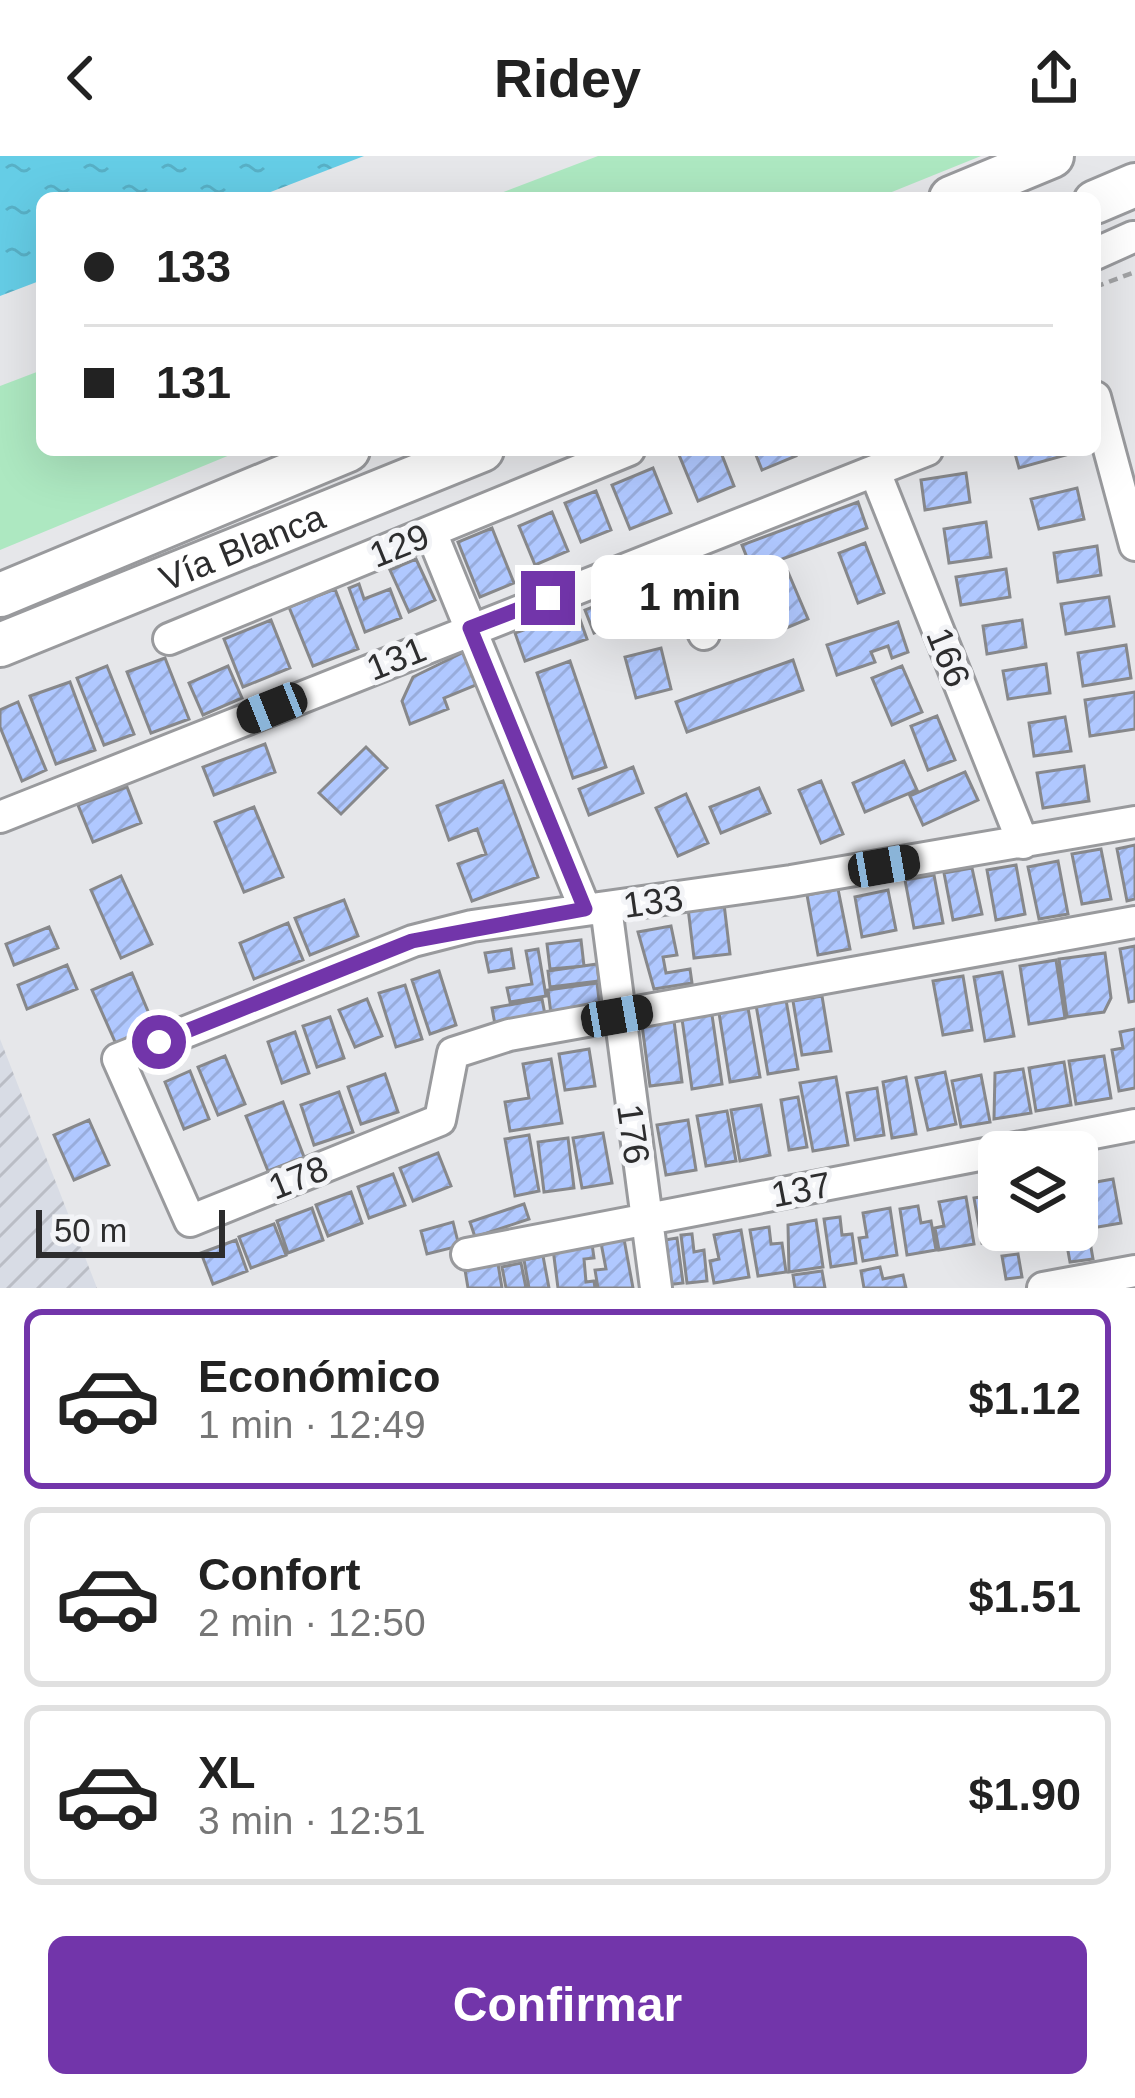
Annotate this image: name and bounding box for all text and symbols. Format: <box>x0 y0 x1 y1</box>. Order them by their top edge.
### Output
icon: back <box>48 45 114 111</box>
icon: share <box>1021 45 1087 111</box>
text: Ridey <box>494 48 641 108</box>
text: 133 <box>156 241 231 292</box>
text: 131 <box>156 357 231 408</box>
street label: Vía Blanca <box>154 496 331 599</box>
street label: 129 <box>364 515 435 576</box>
callout: 1 min <box>590 556 788 640</box>
route end <box>521 571 575 625</box>
text: 1 min <box>639 575 741 618</box>
street label: 166 <box>918 622 979 693</box>
street label: 131 <box>361 628 432 689</box>
car <box>232 678 312 738</box>
car <box>845 842 923 890</box>
street label: 133 <box>620 877 686 926</box>
car <box>578 992 656 1040</box>
route start <box>132 1015 186 1069</box>
street label: 176 <box>609 1101 658 1167</box>
map controls <box>978 1131 1098 1251</box>
button: layers <box>978 1131 1098 1251</box>
street label: 178 <box>263 1147 334 1208</box>
street label: 137 <box>768 1164 834 1215</box>
scale bar <box>36 1204 225 1257</box>
text: 50 m <box>54 1212 127 1249</box>
icon: car <box>54 1345 162 1453</box>
text: Económico <box>198 1351 441 1402</box>
text: $1.12 <box>968 1373 1081 1424</box>
text: 1 min · 12:49 <box>198 1403 426 1446</box>
icon: car <box>54 1543 162 1651</box>
text: Confort <box>198 1549 360 1600</box>
text: $1.51 <box>968 1571 1081 1622</box>
text: 2 min · 12:50 <box>198 1601 426 1644</box>
icon: car <box>54 1741 162 1849</box>
text: XL <box>198 1747 256 1798</box>
text: $1.90 <box>968 1769 1081 1820</box>
text: 3 min · 12:51 <box>198 1799 426 1842</box>
button: Confirmar <box>48 1936 1087 2074</box>

